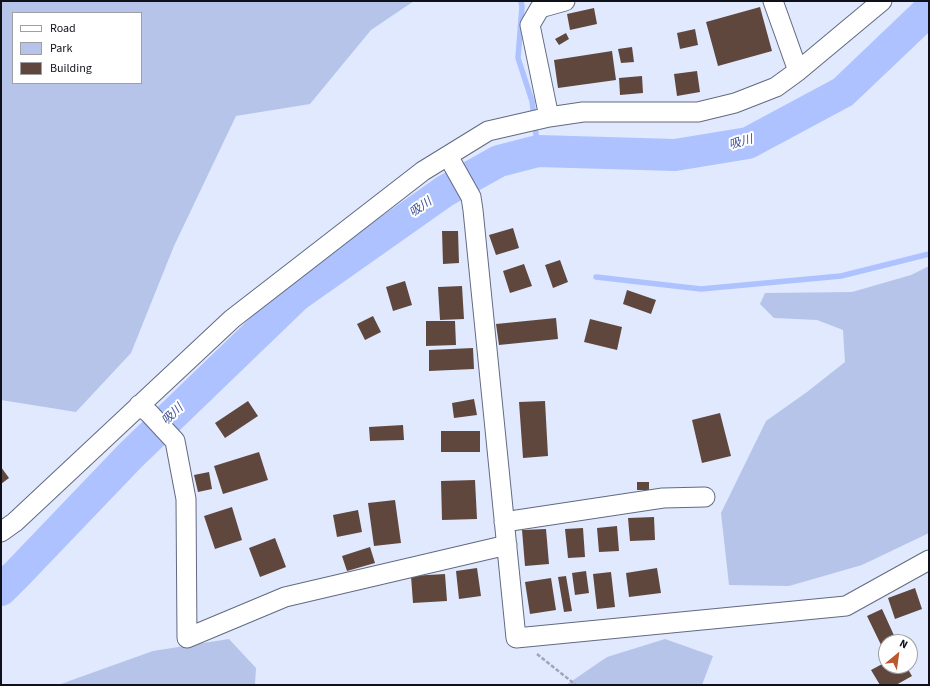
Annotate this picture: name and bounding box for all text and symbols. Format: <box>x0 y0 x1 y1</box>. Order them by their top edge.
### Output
legend <box>12 12 142 84</box>
text: Road <box>50 20 76 37</box>
text: Park <box>50 40 72 57</box>
text: Building <box>50 60 92 77</box>
water label: 吸川 <box>728 133 754 153</box>
water label: 吸川 <box>407 195 435 221</box>
water label: 吸川 <box>159 401 187 429</box>
north arrow <box>878 634 918 674</box>
text: N <box>897 636 910 652</box>

